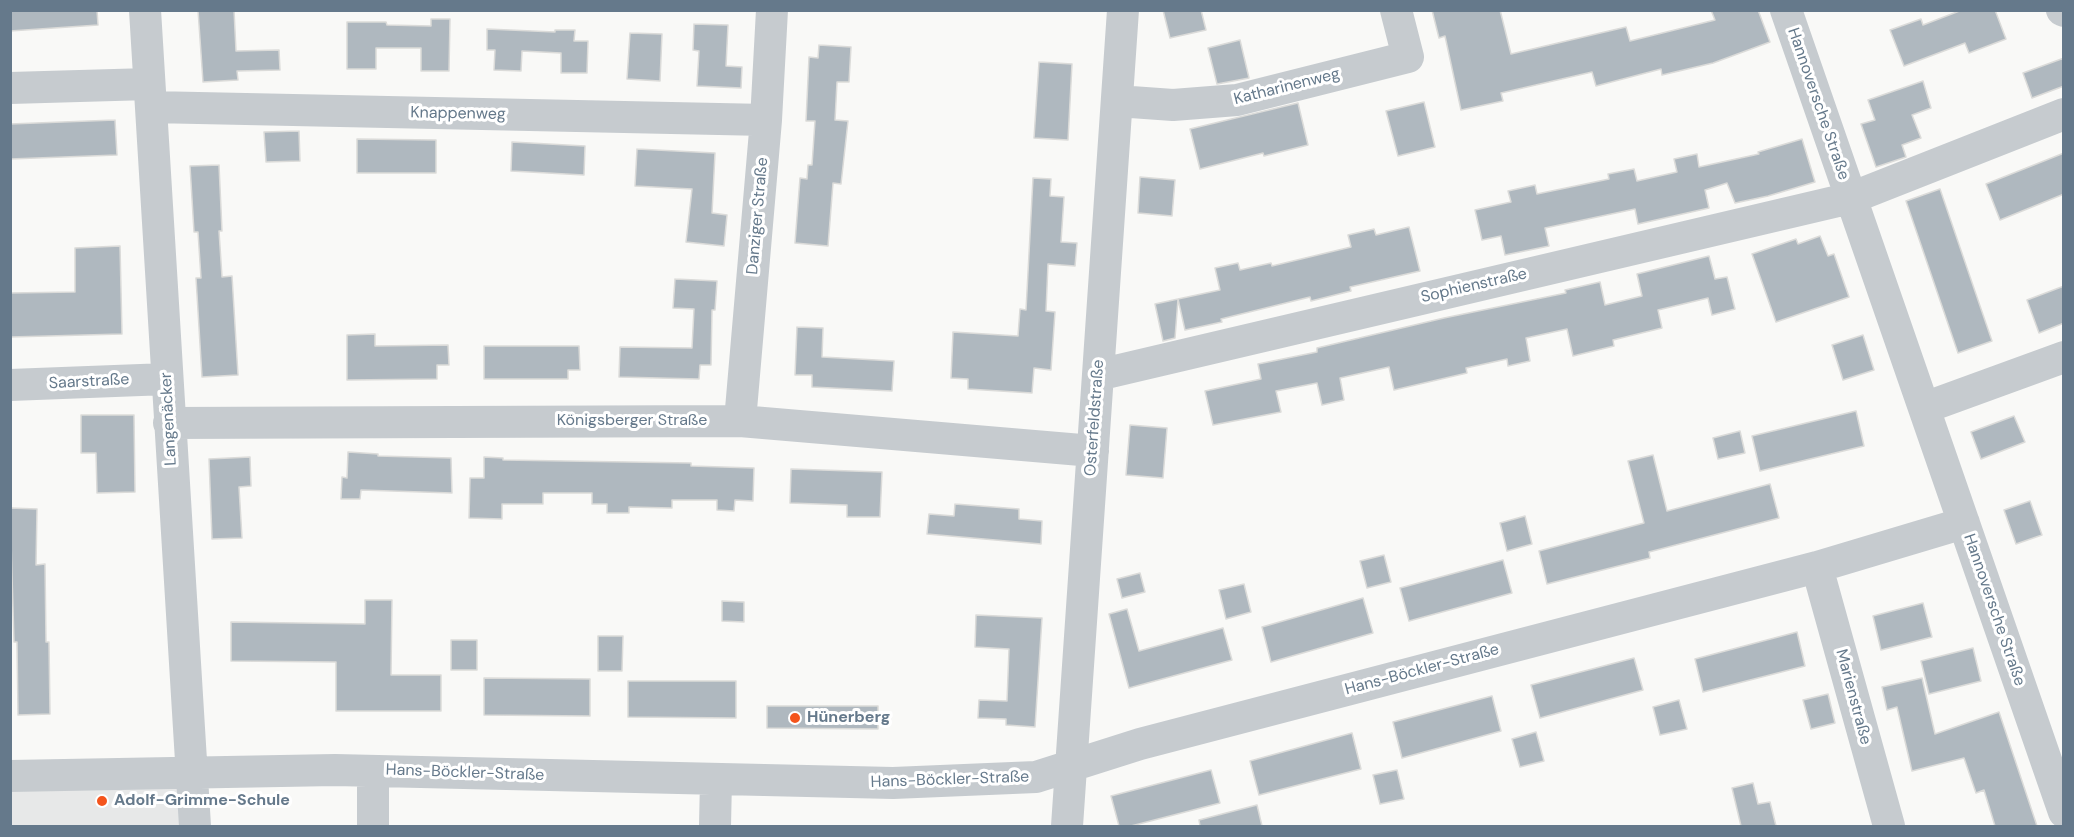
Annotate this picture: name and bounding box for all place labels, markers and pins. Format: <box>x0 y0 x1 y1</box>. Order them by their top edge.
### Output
place label: Hünerberg <box>807 708 890 728</box>
marker: Hünerberg <box>788 711 802 725</box>
place label: Adolf-Grimme-Schule <box>114 791 290 811</box>
marker: Adolf-Grimme-Schule <box>95 794 109 808</box>

